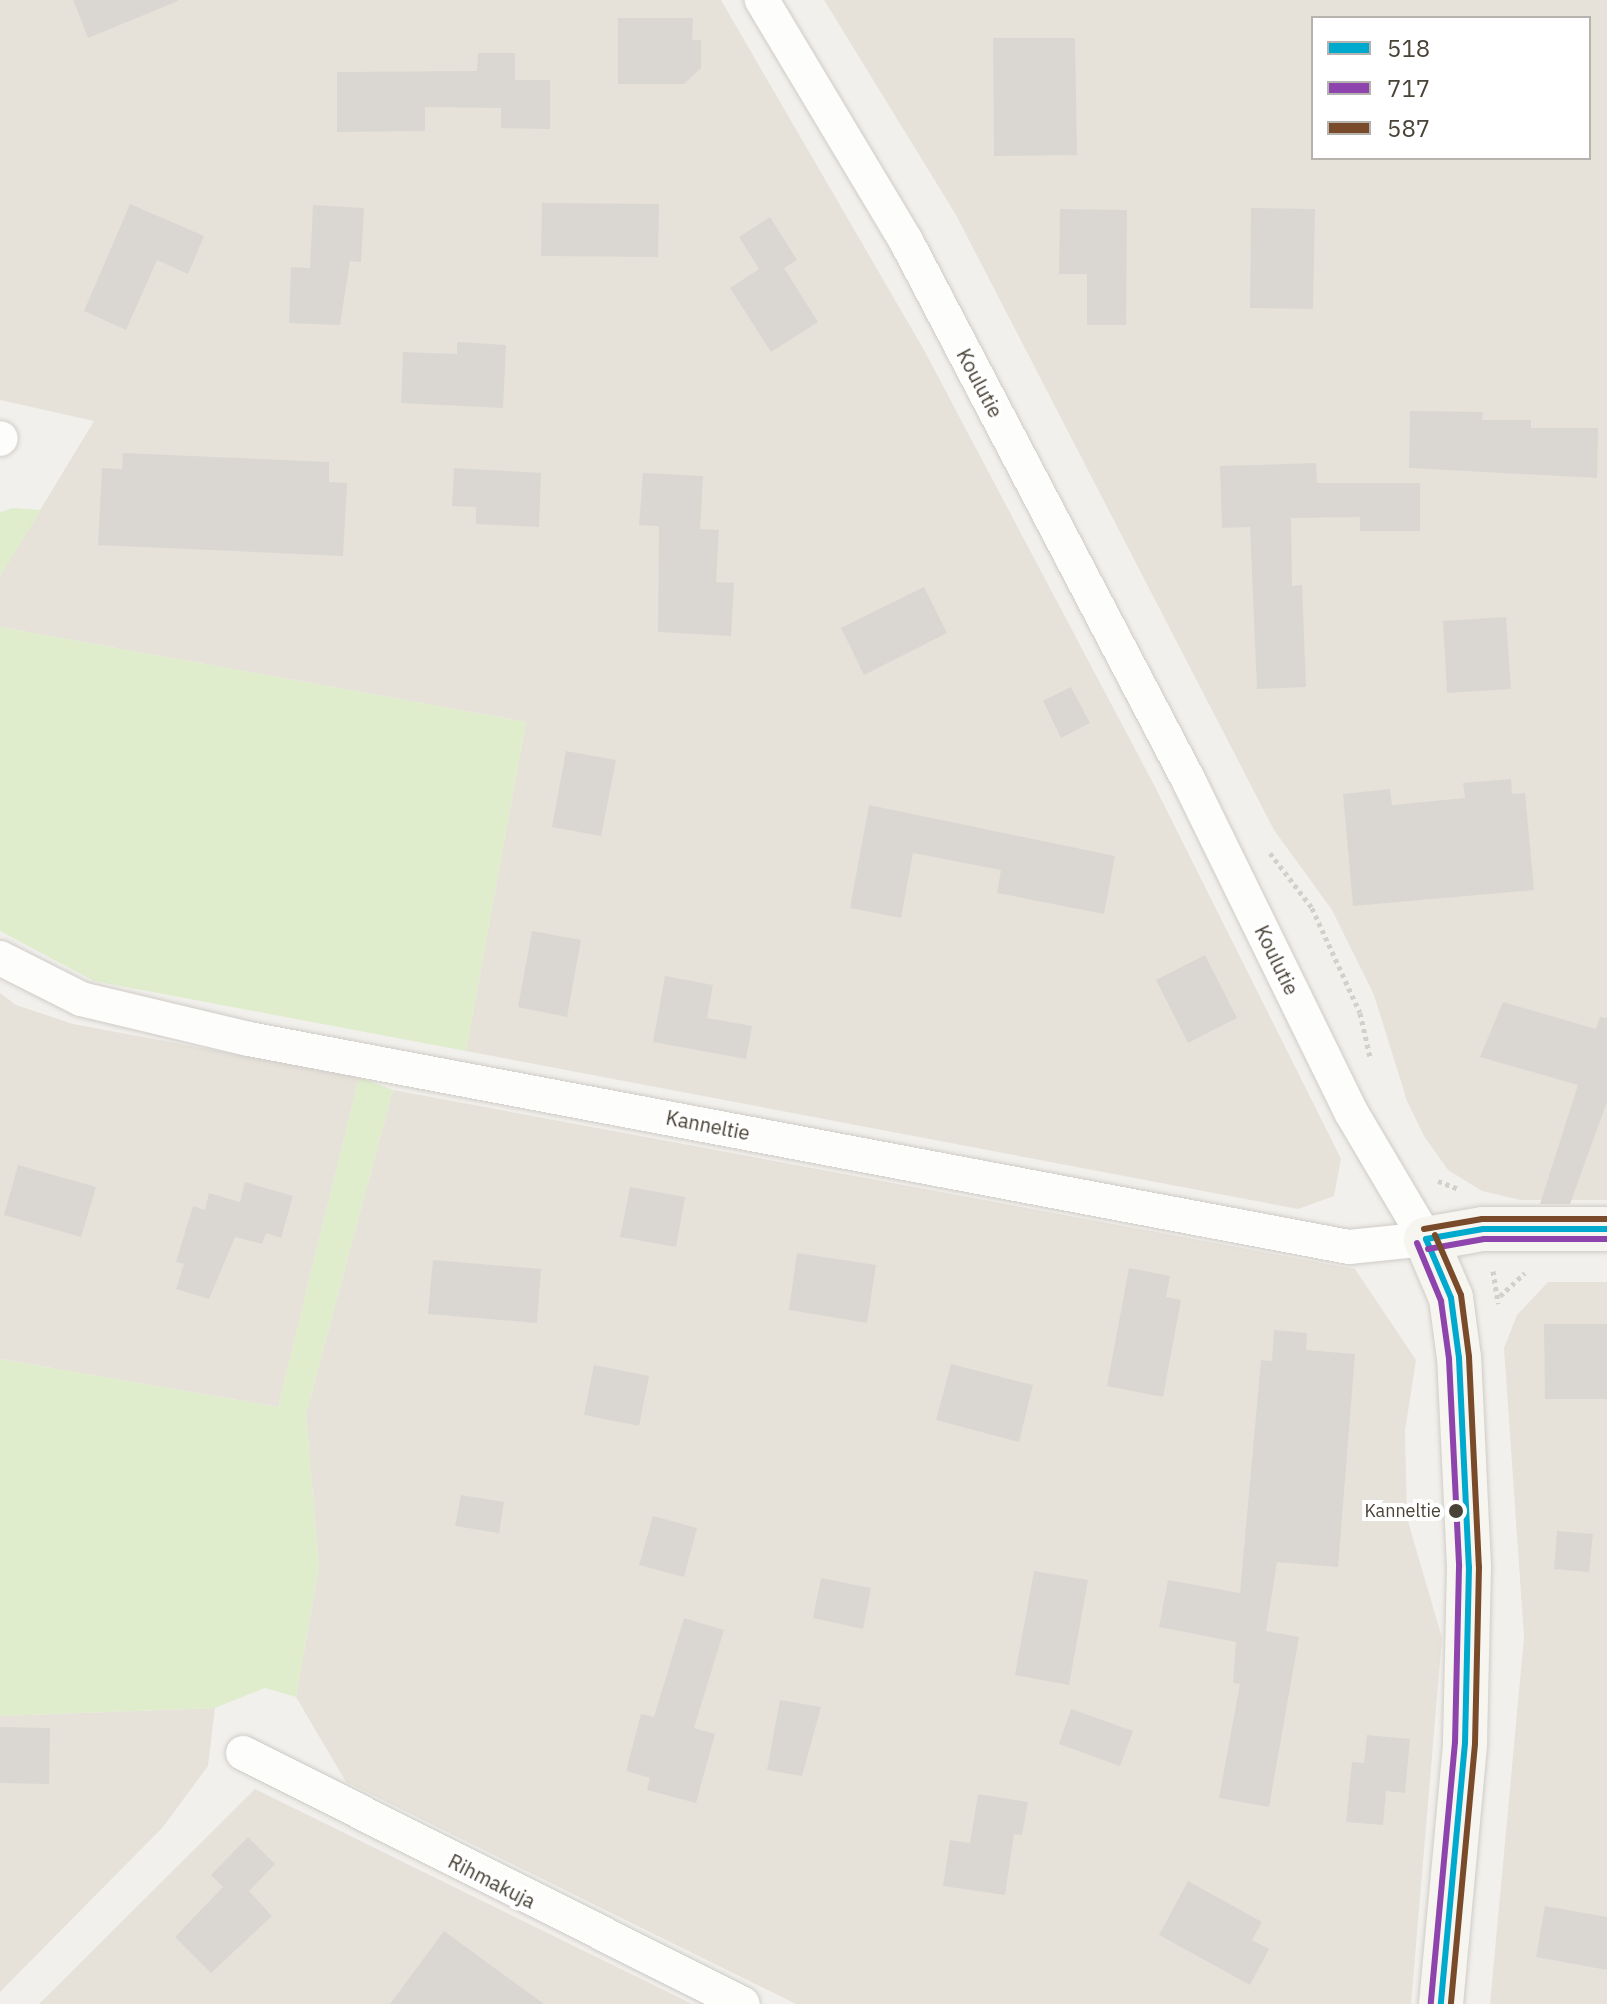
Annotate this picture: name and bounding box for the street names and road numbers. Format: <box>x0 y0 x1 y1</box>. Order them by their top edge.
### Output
street label: Koulutie <box>952 344 1008 422</box>
street label: Koulutie <box>1250 921 1304 999</box>
street label: Kanneltie <box>664 1105 752 1145</box>
street label: Rihmakuja <box>444 1849 540 1913</box>

